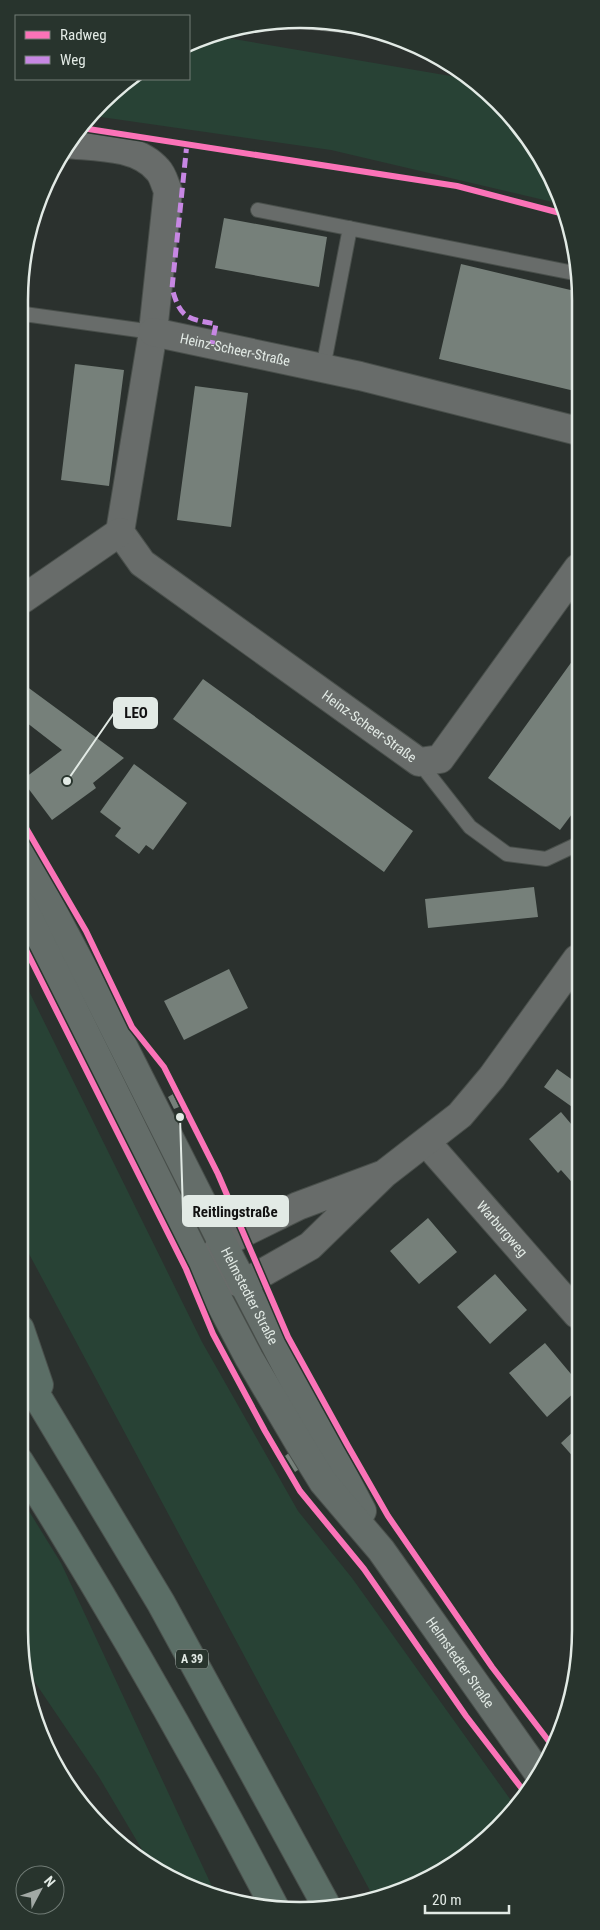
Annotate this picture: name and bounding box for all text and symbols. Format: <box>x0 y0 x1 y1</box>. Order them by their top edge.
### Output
legend <box>15 15 190 80</box>
text: Radweg <box>60 26 107 44</box>
text: Weg <box>60 51 86 69</box>
street label: Heinz-Scheer-Straße <box>179 330 292 369</box>
street label: Heinz-Scheer-Straße <box>319 687 420 766</box>
callout: LEO <box>114 698 157 728</box>
text: LEO <box>124 704 148 722</box>
callout: Reitlingstraße <box>183 1196 288 1226</box>
street label: Warburgweg <box>473 1198 531 1260</box>
text: Reitlingstraße <box>192 1203 278 1221</box>
street label: Helmstedter Straße <box>218 1245 282 1347</box>
street label: Helmstedter Straße <box>423 1614 498 1711</box>
road number: A 39 <box>176 1650 208 1668</box>
north arrow <box>15 1865 65 1915</box>
text: N <box>41 1873 59 1890</box>
scale bar <box>425 1882 509 1914</box>
text: 20 m <box>432 1891 462 1909</box>

